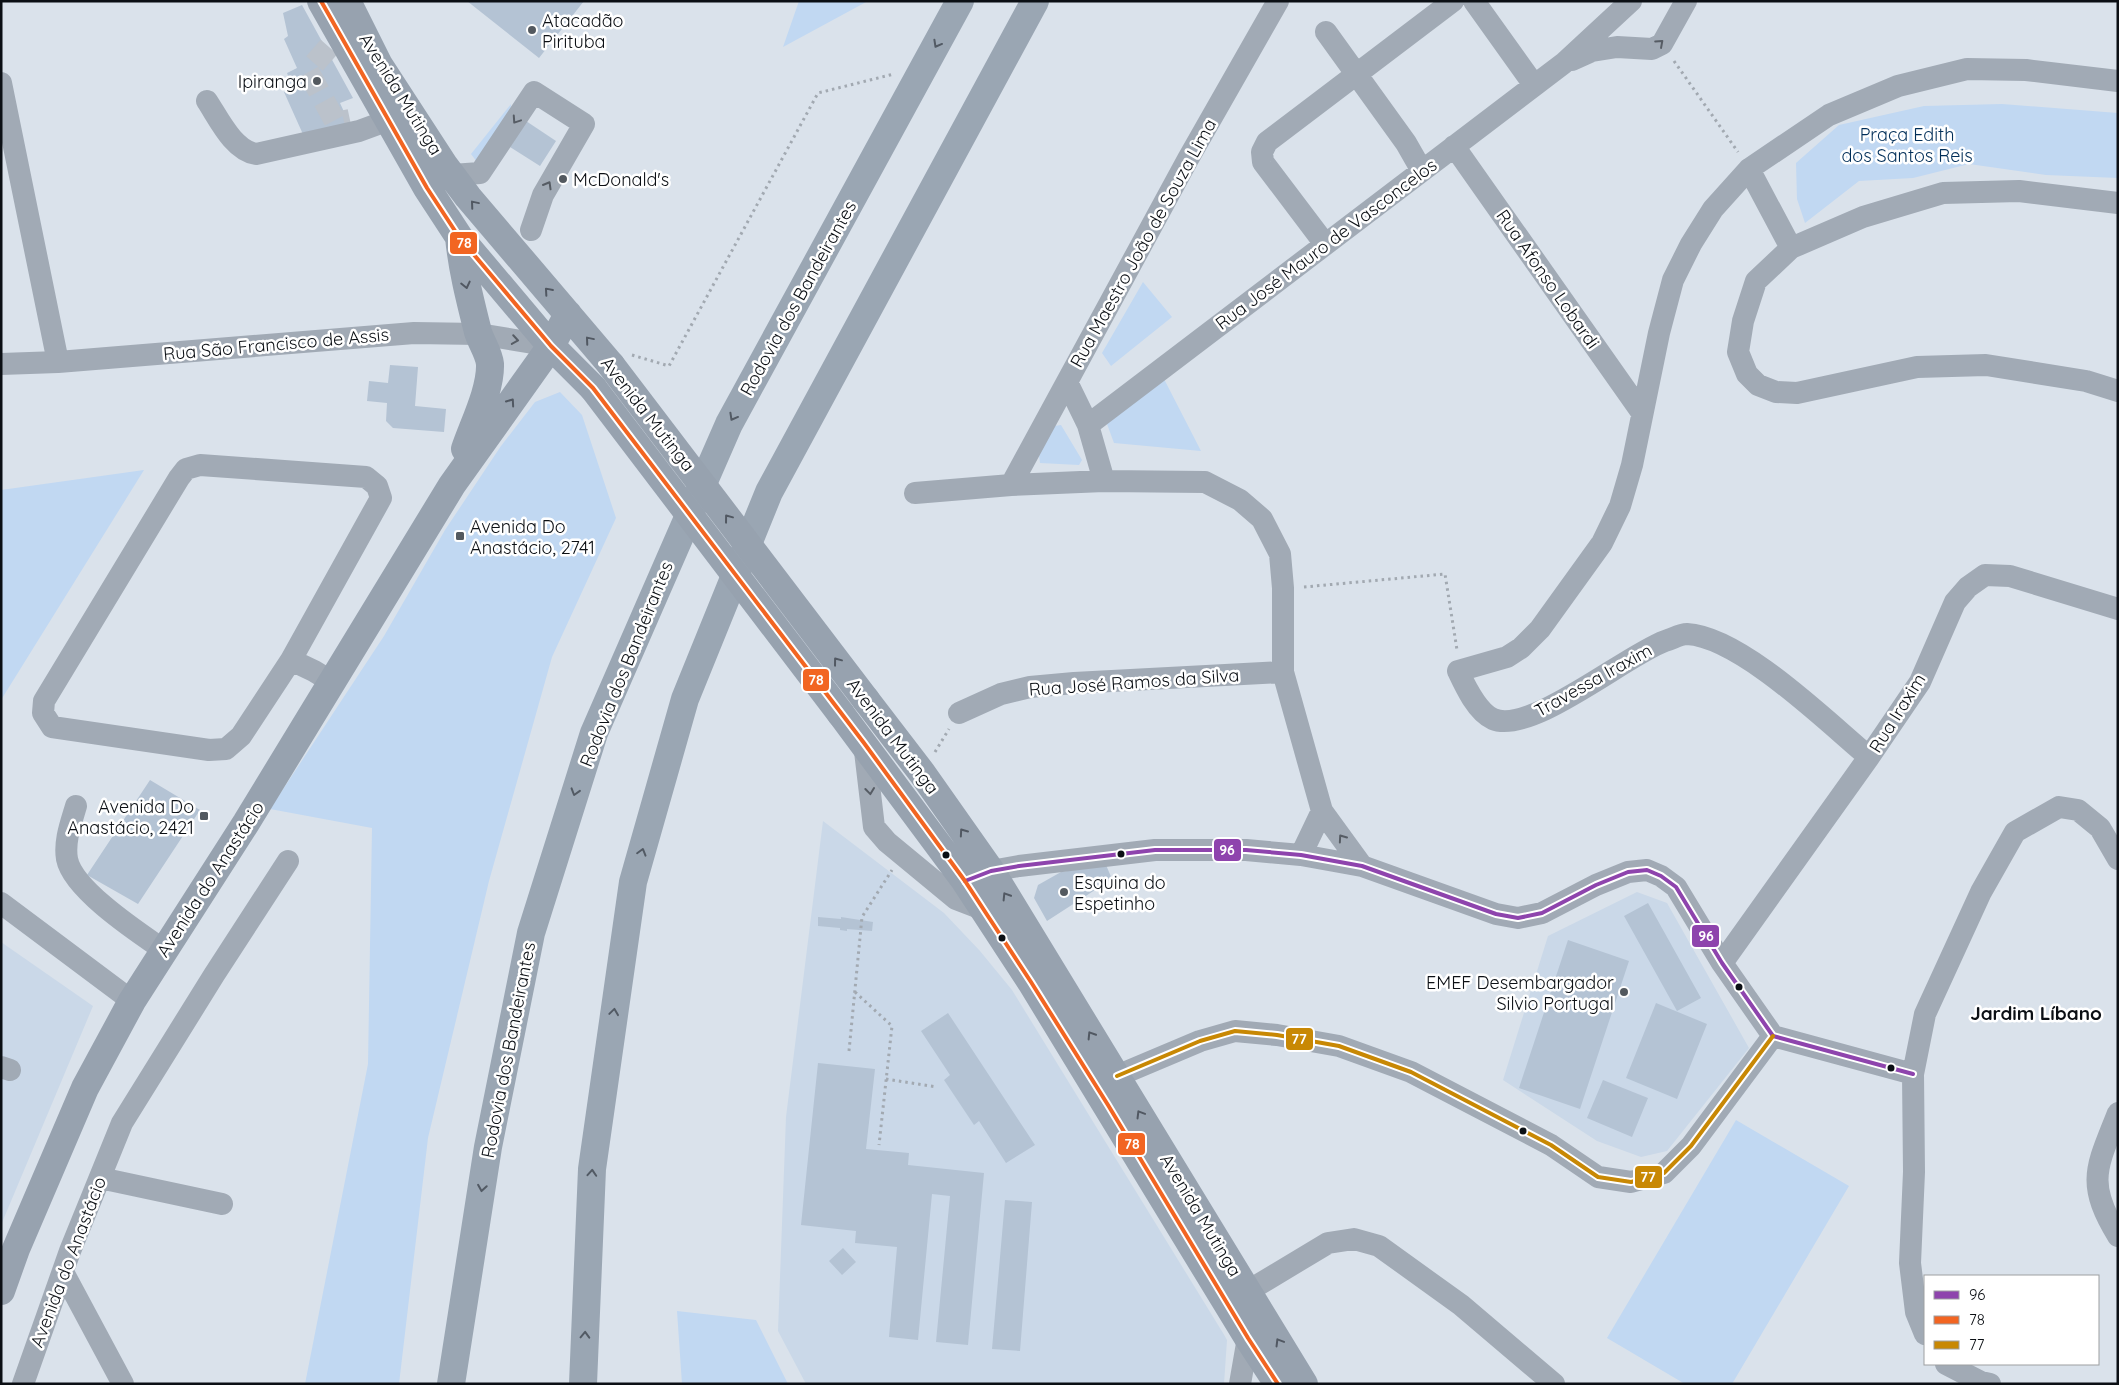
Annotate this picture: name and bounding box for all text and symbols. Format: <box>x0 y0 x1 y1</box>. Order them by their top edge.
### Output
place label: Atacadão Pirituba <box>542 9 624 53</box>
marker: Atacadão Pirituba <box>526 24 538 36</box>
street label: Avenida Mutinga <box>354 29 448 159</box>
one-way arrow <box>933 39 943 48</box>
one-way arrow <box>1654 40 1663 49</box>
place label: Ipiranga <box>238 70 307 93</box>
marker: Ipiranga <box>311 75 323 87</box>
one-way arrow <box>513 114 522 124</box>
street label: Rua Maestro João de Souza Lima <box>1065 115 1221 371</box>
park label: Praça Edith dos Santos Reis <box>1841 123 1973 167</box>
street label: Rua José Mauro de Vasconcelos <box>1211 153 1441 335</box>
place label: McDonald's <box>573 168 669 191</box>
marker: McDonald's <box>557 173 569 185</box>
one-way arrow <box>542 181 552 190</box>
street label: Rodovia dos Bandeirantes <box>735 196 861 400</box>
one-way arrow <box>471 201 480 210</box>
street label: Rua Afonso Lobardi <box>1491 205 1605 353</box>
line badge: 78 <box>449 231 478 255</box>
text: 78 <box>456 234 472 252</box>
one-way arrow <box>460 280 471 289</box>
one-way arrow <box>546 288 554 297</box>
street label: Rua São Francisco de Assis <box>162 323 390 365</box>
one-way arrow <box>511 334 519 345</box>
one-way arrow <box>586 336 595 345</box>
street label: Avenida Mutinga <box>596 352 700 476</box>
one-way arrow <box>505 398 514 408</box>
one-way arrow <box>729 412 739 421</box>
place label: Avenida Do Anastácio, 2741 <box>470 515 595 559</box>
one-way arrow <box>725 515 733 524</box>
marker: Avenida Do Anastácio, 2741 <box>454 530 466 542</box>
street label: Rodovia dos Bandeirantes <box>574 558 678 770</box>
street label: Travessa Iraxim <box>1530 638 1656 722</box>
one-way arrow <box>834 658 842 667</box>
street label: Rua José Ramos da Silva <box>1028 663 1240 701</box>
line badge: 78 <box>802 668 830 692</box>
street label: Rua Iraxim <box>1864 669 1930 757</box>
text: 78 <box>808 671 824 689</box>
street label: Avenida Mutinga <box>842 673 944 799</box>
one-way arrow <box>571 787 581 796</box>
one-way arrow <box>864 788 875 796</box>
place label: Avenida Do Anastácio, 2421 <box>67 795 194 839</box>
street label: Avenida do Anastácio <box>151 797 269 961</box>
marker: Avenida Do Anastácio, 2421 <box>198 810 210 822</box>
one-way arrow <box>960 828 969 837</box>
one-way arrow <box>1340 835 1348 844</box>
line badge: 96 <box>1213 838 1242 862</box>
text: 96 <box>1219 841 1235 859</box>
one-way arrow <box>636 848 646 856</box>
unlabelled marker <box>1116 849 1126 859</box>
unlabelled marker <box>941 850 951 860</box>
place label: Esquina do Espetinho <box>1074 871 1166 915</box>
marker: Esquina do Espetinho <box>1058 886 1070 898</box>
one-way arrow <box>1003 893 1013 902</box>
line badge: 96 <box>1691 924 1720 948</box>
text: 96 <box>1698 927 1714 945</box>
unlabelled marker <box>997 933 1007 943</box>
street label: Rodovia dos Bandeirantes <box>476 940 540 1160</box>
place label: EMEF Desembargador Silvio Portugal <box>1426 971 1614 1015</box>
unlabelled marker <box>1734 982 1744 992</box>
marker: EMEF Desembargador Silvio Portugal <box>1618 986 1630 998</box>
district label: Jardim Líbano <box>1970 1001 2102 1025</box>
one-way arrow <box>609 1007 619 1016</box>
line badge: 77 <box>1285 1027 1314 1051</box>
text: 77 <box>1291 1030 1307 1048</box>
one-way arrow <box>1088 1031 1098 1040</box>
unlabelled marker <box>1886 1063 1896 1073</box>
one-way arrow <box>1136 1110 1146 1119</box>
unlabelled marker <box>1518 1126 1528 1136</box>
line badge: 78 <box>1117 1132 1146 1156</box>
text: 78 <box>1124 1135 1140 1153</box>
street label: Avenida Mutinga <box>1155 1149 1247 1281</box>
line badge: 77 <box>1634 1165 1663 1189</box>
one-way arrow <box>586 1168 597 1176</box>
text: 77 <box>1640 1168 1656 1186</box>
street label: Avenida do Anastácio <box>25 1173 111 1351</box>
one-way arrow <box>477 1184 487 1193</box>
legend <box>1924 1275 2099 1365</box>
text: 96 <box>1969 1285 1985 1304</box>
text: 78 <box>1969 1310 1985 1329</box>
one-way arrow <box>580 1331 590 1338</box>
text: 77 <box>1969 1335 1985 1354</box>
one-way arrow <box>1275 1339 1285 1348</box>

